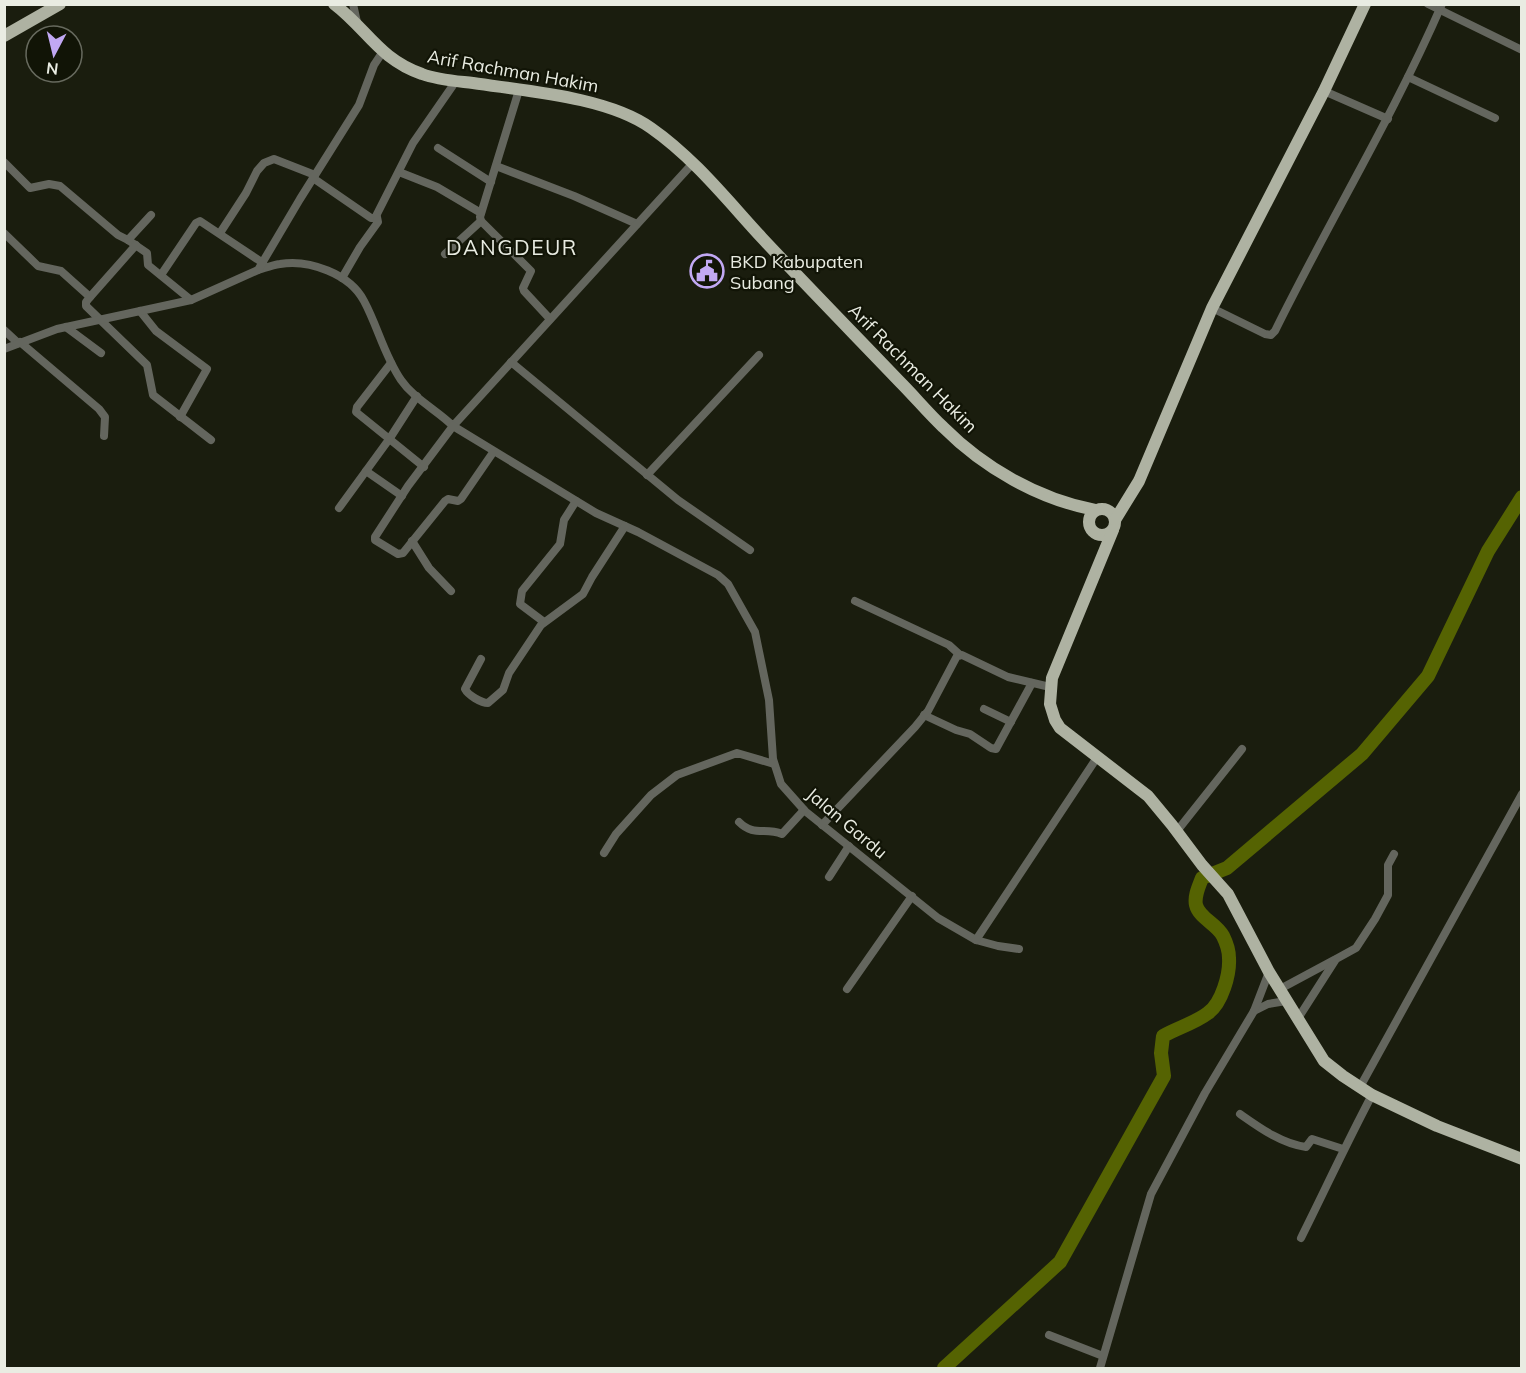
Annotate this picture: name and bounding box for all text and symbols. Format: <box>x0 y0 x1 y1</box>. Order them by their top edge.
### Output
north arrow <box>24 24 84 84</box>
street label: Arif Rachman Hakim <box>426 45 600 97</box>
text: N <box>45 58 59 80</box>
district label: DANGDEUR <box>446 234 578 260</box>
place label: BKD Kabupaten Subang <box>730 250 863 294</box>
public building icon: BKD Kabupaten Subang <box>689 253 725 289</box>
street label: Arif Rachman Hakim <box>844 299 982 437</box>
street label: Jalan Gardu <box>802 782 892 864</box>

